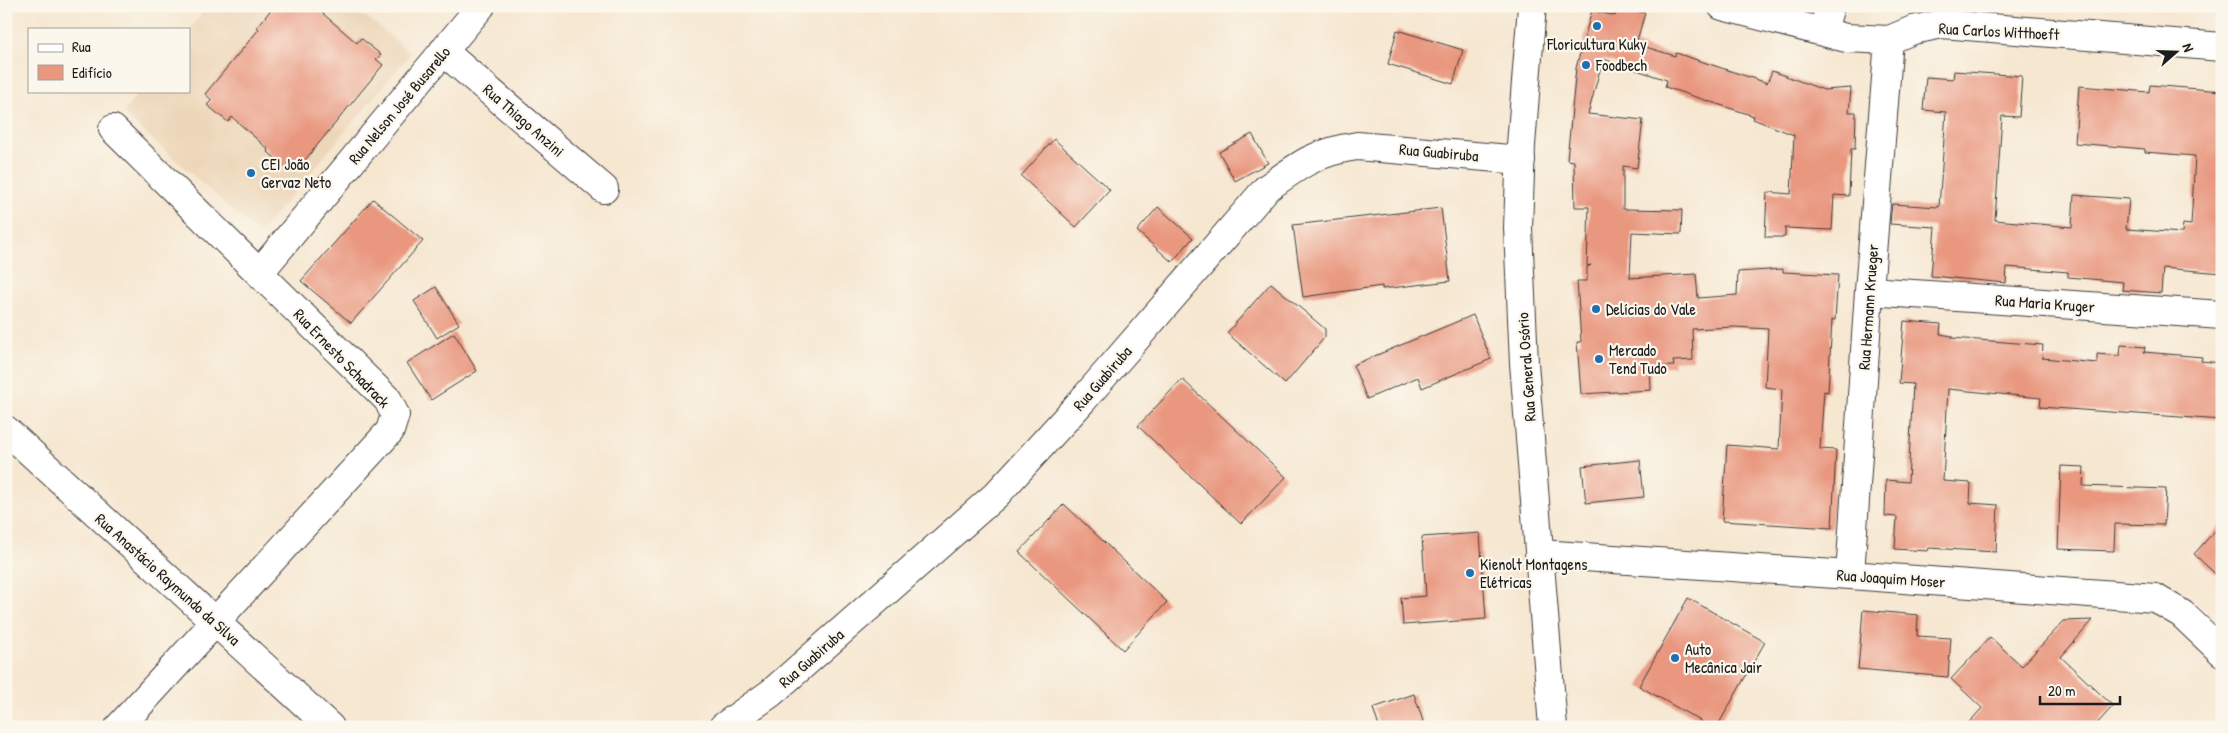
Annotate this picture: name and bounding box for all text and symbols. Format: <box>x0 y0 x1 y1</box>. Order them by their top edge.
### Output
street label: Rua Carlos Witthoeft <box>1938 17 2060 45</box>
marker: Floricultura Kuky <box>1591 20 1603 32</box>
legend <box>28 28 190 92</box>
north arrow <box>2150 28 2200 78</box>
place label: Floricultura Kuky <box>1546 33 1647 55</box>
text: Rua <box>72 36 91 57</box>
street label: Rua Nelson José Busarello <box>343 41 455 169</box>
text: N <box>2178 41 2199 55</box>
place label: Foodbech <box>1595 54 1647 76</box>
marker: Foodbech <box>1580 59 1592 71</box>
text: Edifício <box>72 62 112 83</box>
street label: Rua Thiago Anzini <box>479 78 569 162</box>
street label: Rua Guabiruba <box>1398 138 1480 166</box>
place label: CEI João Gervaz Neto <box>261 153 332 193</box>
marker: CEI João Gervaz Neto <box>245 167 257 179</box>
street label: Rua Hermann Krueger <box>1853 243 1883 371</box>
street label: Rua Maria Kruger <box>1995 289 2095 317</box>
place label: Delícias do Vale <box>1606 298 1697 320</box>
street label: Rua Ernesto Schadrack <box>289 303 395 413</box>
marker: Delícias do Vale <box>1590 303 1602 315</box>
street label: Rua General Osório <box>1511 311 1541 422</box>
place label: Mercado Tend Tudo <box>1609 339 1667 379</box>
street label: Rua Guabiruba <box>1068 341 1136 415</box>
marker: Mercado Tend Tudo <box>1593 353 1605 365</box>
street label: Rua Anastácio Raymundo da Silva <box>91 508 245 650</box>
place label: Kienolt Montagens Elétricas <box>1480 553 1587 593</box>
street label: Rua Joaquim Moser <box>1836 563 1946 593</box>
marker: Kienolt Montagens Elétricas <box>1464 567 1476 579</box>
street label: Rua Guabiruba <box>774 624 848 692</box>
place label: Auto Mecânica Jair <box>1685 638 1762 678</box>
marker: Auto Mecânica Jair <box>1669 652 1681 664</box>
scale bar <box>2040 673 2120 705</box>
text: 20 m <box>2048 680 2075 701</box>

